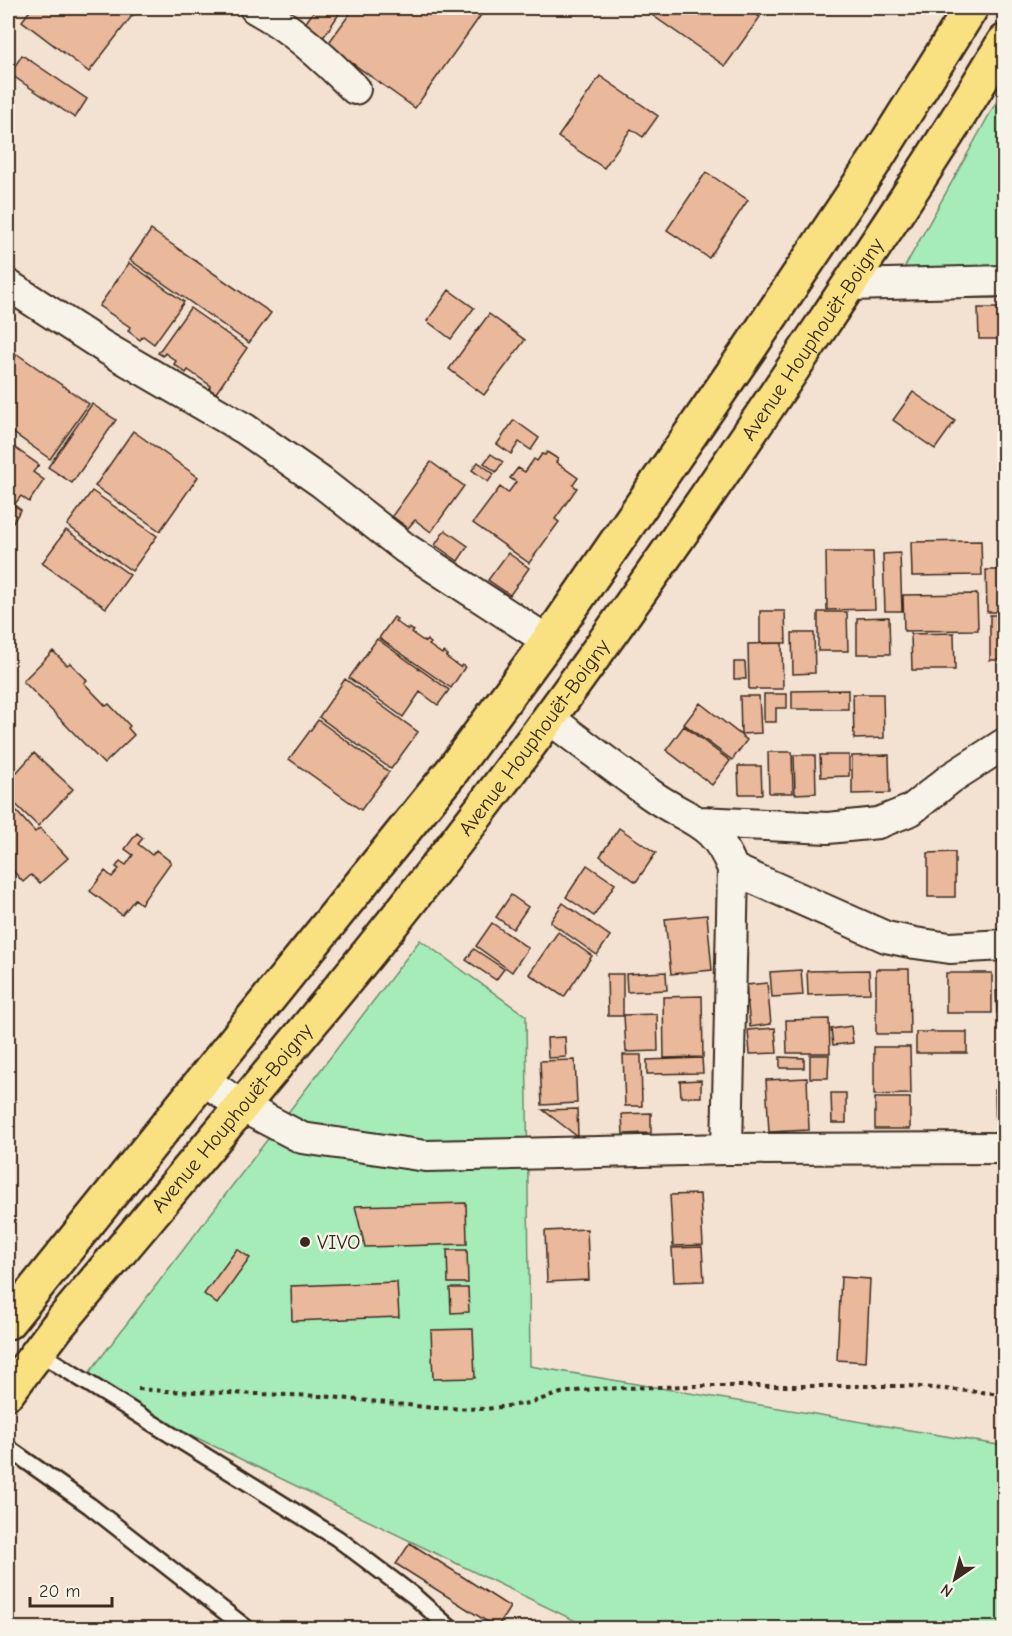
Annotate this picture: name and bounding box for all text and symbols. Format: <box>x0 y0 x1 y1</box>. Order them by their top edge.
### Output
street label: Avenue Houphouët-Boigny <box>736 233 889 445</box>
street label: Avenue Houphouët-Boigny <box>453 634 615 840</box>
street label: Avenue Houphouët-Boigny <box>146 1018 318 1217</box>
place label: VIVO <box>317 1230 360 1254</box>
marker: VIVO <box>298 1235 312 1249</box>
north arrow <box>925 1549 985 1609</box>
scale bar <box>30 1570 112 1608</box>
text: N <box>938 1580 956 1601</box>
text: 20 m <box>39 1581 80 1602</box>

